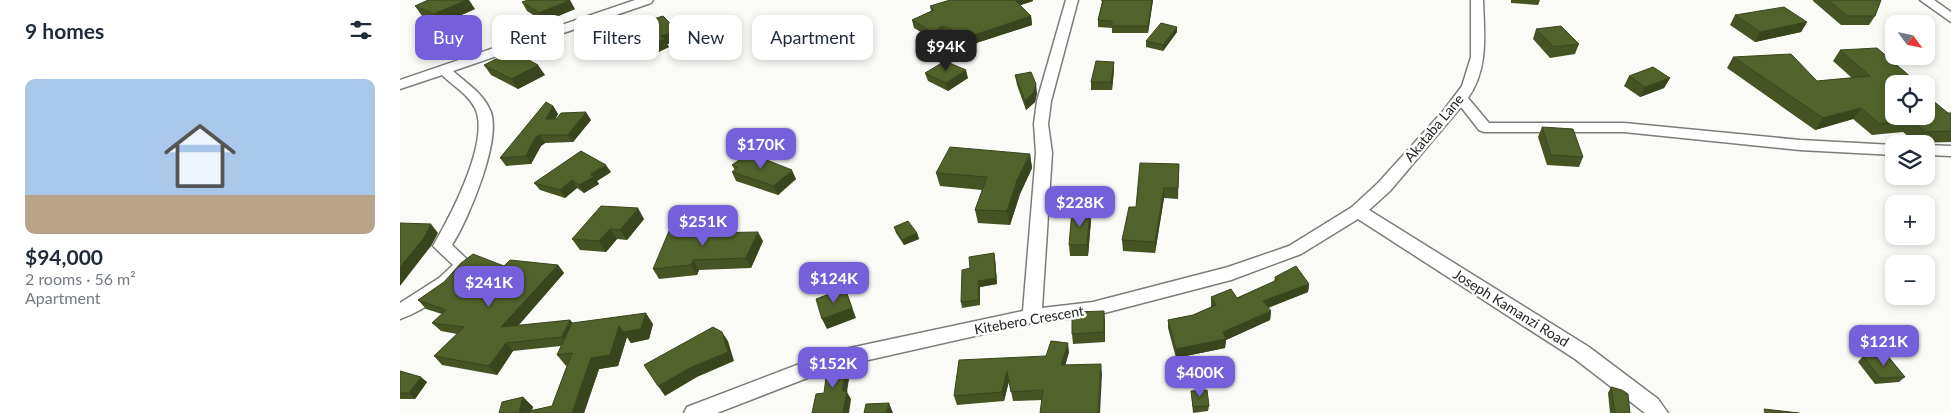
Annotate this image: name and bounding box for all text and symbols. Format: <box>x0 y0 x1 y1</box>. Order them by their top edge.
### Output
chip: Buy <box>415 15 482 60</box>
chip: Rent <box>492 15 564 60</box>
chip: Filters <box>574 15 659 60</box>
chip: New <box>669 15 742 60</box>
chip: Apartment <box>752 15 873 60</box>
north arrow <box>1885 15 1935 65</box>
map controls <box>1885 15 1935 305</box>
icon: filters <box>347 16 375 44</box>
text: 9 homes <box>25 18 104 43</box>
pin: $94K <box>916 30 976 72</box>
text: $94K <box>927 36 965 55</box>
button: locate <box>1885 75 1935 125</box>
street label: Akataba Lane <box>1400 90 1467 165</box>
icon: home <box>155 111 245 201</box>
pin: $170K <box>726 128 796 170</box>
text: $170K <box>737 134 785 153</box>
button: layers <box>1885 135 1935 185</box>
pin: $228K <box>1045 186 1115 228</box>
text: $228K <box>1056 192 1104 211</box>
button: + <box>1885 195 1935 245</box>
pin: $251K <box>668 204 738 247</box>
text: $251K <box>679 211 727 230</box>
text: $94,000 <box>25 244 103 269</box>
button: − <box>1885 255 1935 305</box>
pin: $124K <box>799 262 869 304</box>
street label: Joseph Kamanzi Road <box>1450 265 1572 350</box>
pin: $241K <box>454 266 524 308</box>
text: $124K <box>810 268 858 287</box>
text: 2 rooms · 56 m² <box>25 269 136 288</box>
text: $241K <box>465 272 513 291</box>
text: Apartment <box>25 288 100 307</box>
street label: Kitebero Crescent <box>973 302 1085 338</box>
pin: $121K <box>1849 324 1919 367</box>
text: $121K <box>1860 331 1908 350</box>
pin: $152K <box>798 346 868 389</box>
text: $152K <box>809 353 857 372</box>
pin: $400K <box>1165 356 1235 398</box>
text: $400K <box>1176 362 1224 381</box>

